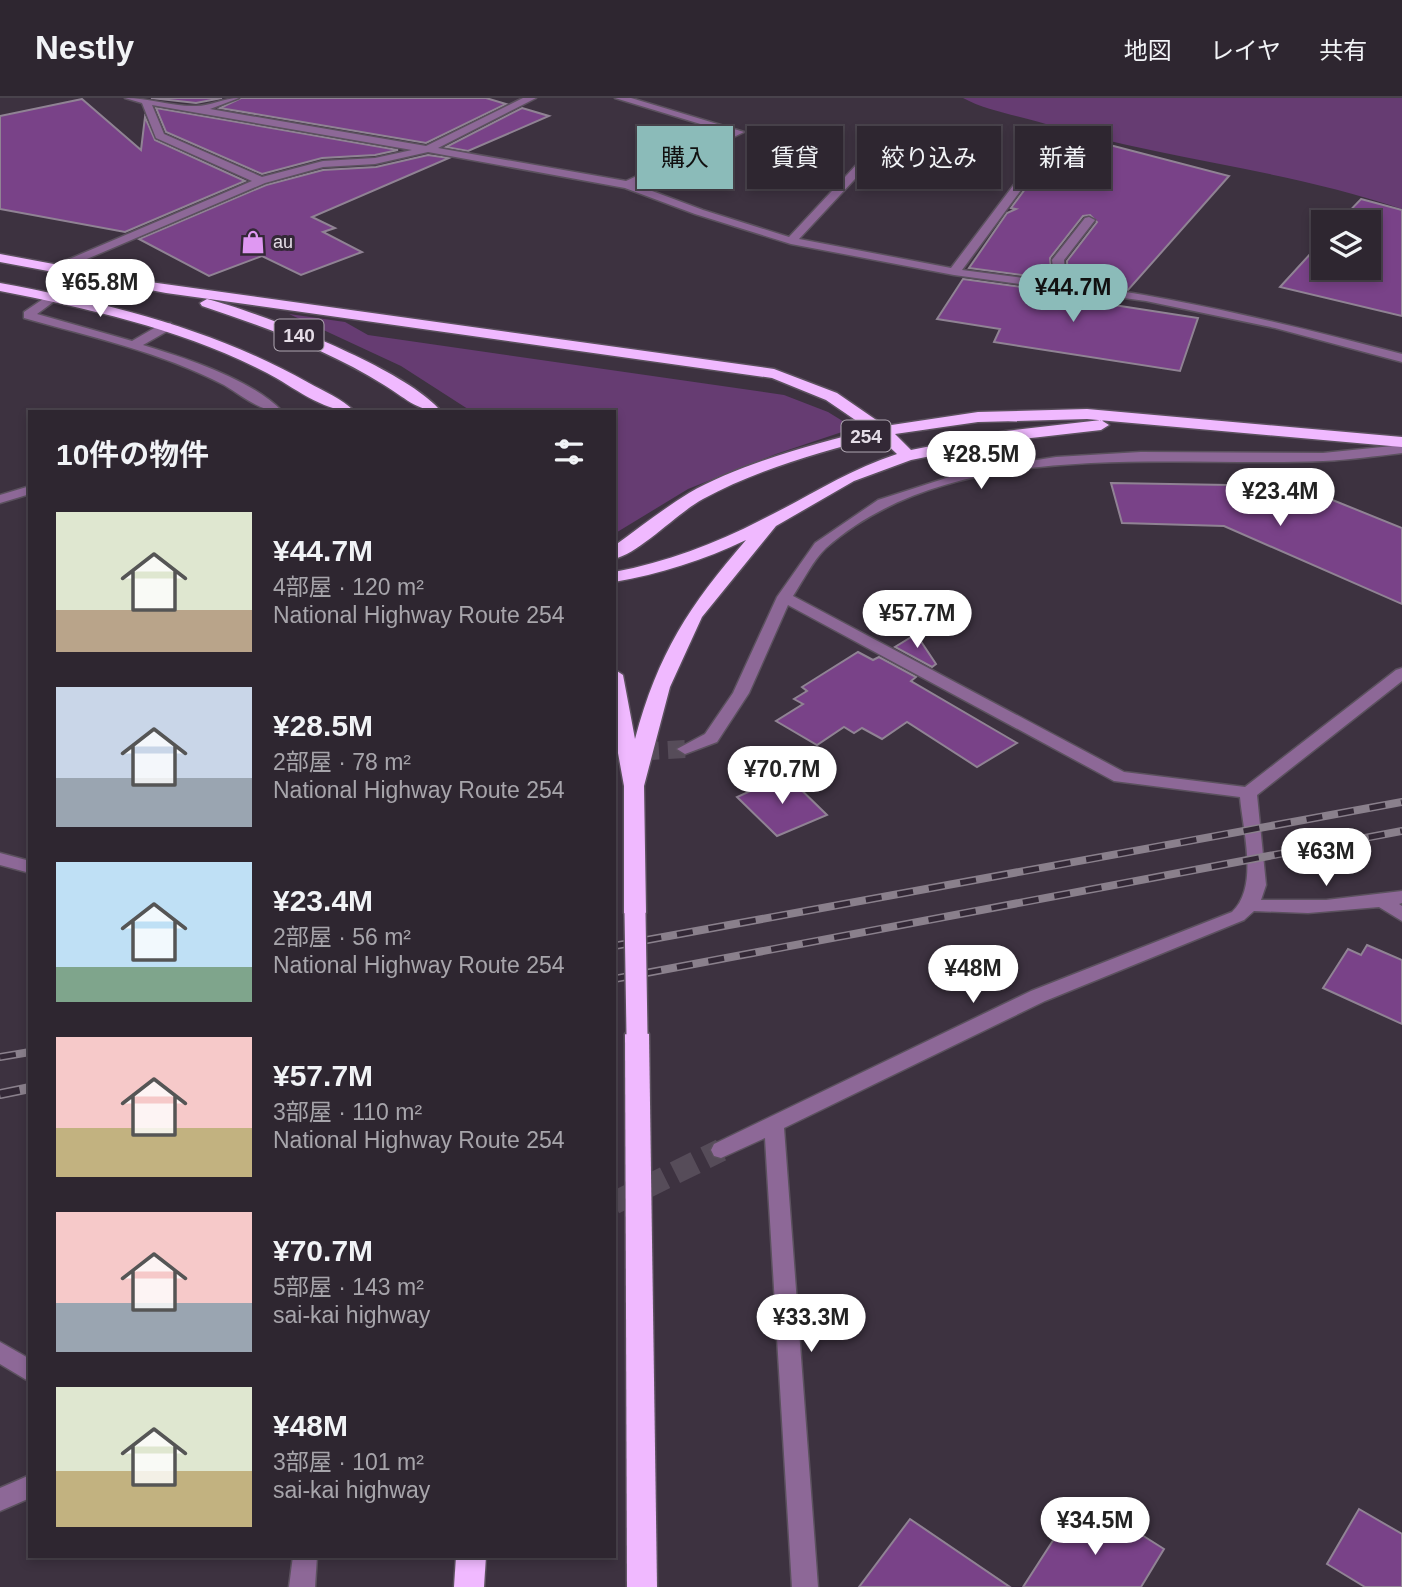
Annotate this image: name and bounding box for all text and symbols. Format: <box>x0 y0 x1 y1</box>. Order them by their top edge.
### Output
text: Nestly <box>35 29 134 66</box>
text: 地図 <box>1124 37 1172 64</box>
text: レイヤ <box>1210 37 1281 64</box>
text: 共有 <box>1319 37 1367 64</box>
chip: 購入 <box>637 126 733 189</box>
chip: 賃貸 <box>747 126 843 189</box>
chip: 絞り込み <box>857 126 1001 189</box>
chip: 新着 <box>1015 126 1111 189</box>
map controls <box>1311 210 1381 280</box>
button: layers <box>1311 210 1381 280</box>
shop icon: au <box>239 228 267 256</box>
place label: au <box>273 232 293 252</box>
pin: ¥65.8M <box>43 260 157 319</box>
pin: ¥44.7M <box>1016 264 1130 324</box>
text: ¥65.8M <box>62 269 138 295</box>
text: ¥44.7M <box>1035 274 1111 300</box>
road number: 140 <box>274 319 324 350</box>
road number: 254 <box>842 420 890 452</box>
pin: ¥28.5M <box>924 432 1038 491</box>
icon: filters <box>550 433 588 471</box>
text: 10件の物件 <box>56 438 209 471</box>
text: ¥28.5M <box>943 441 1019 467</box>
pin: ¥23.4M <box>1223 468 1337 528</box>
text: ¥23.4M <box>1242 478 1318 504</box>
text: ¥44.7M <box>273 534 373 567</box>
icon: home <box>112 540 196 624</box>
text: 4部屋 · 120 m² <box>273 574 424 600</box>
pin: ¥57.7M <box>860 590 974 650</box>
text: ¥57.7M <box>879 600 955 626</box>
text: National Highway Route 254 <box>273 602 565 628</box>
text: ¥28.5M <box>273 709 373 742</box>
icon: home <box>112 715 196 799</box>
pin: ¥70.7M <box>725 746 839 806</box>
text: 2部屋 · 78 m² <box>273 749 411 775</box>
text: ¥70.7M <box>744 756 820 782</box>
text: National Highway Route 254 <box>273 777 565 803</box>
pin: ¥63M <box>1285 828 1367 888</box>
text: ¥63M <box>1297 838 1355 864</box>
text: ¥23.4M <box>273 884 373 917</box>
icon: home <box>112 890 196 974</box>
text: 2部屋 · 56 m² <box>273 924 411 950</box>
pin: ¥48M <box>932 946 1014 1005</box>
text: National Highway Route 254 <box>273 952 565 978</box>
text: ¥48M <box>944 955 1002 981</box>
text: ¥57.7M <box>273 1059 373 1092</box>
icon: home <box>112 1065 196 1149</box>
text: 3部屋 · 110 m² <box>273 1099 422 1125</box>
text: National Highway Route 254 <box>273 1127 565 1153</box>
text: ¥70.7M <box>273 1234 373 1267</box>
icon: home <box>112 1240 196 1324</box>
text: 5部屋 · 143 m² <box>273 1274 424 1300</box>
pin: ¥33.3M <box>754 1294 868 1354</box>
text: sai-kai highway <box>273 1302 430 1328</box>
text: ¥33.3M <box>773 1304 849 1330</box>
text: ¥48M <box>273 1409 348 1442</box>
icon: home <box>112 1415 196 1499</box>
text: 3部屋 · 101 m² <box>273 1449 424 1475</box>
text: sai-kai highway <box>273 1477 430 1503</box>
pin: ¥34.5M <box>1038 1498 1152 1557</box>
text: ¥34.5M <box>1057 1507 1133 1533</box>

